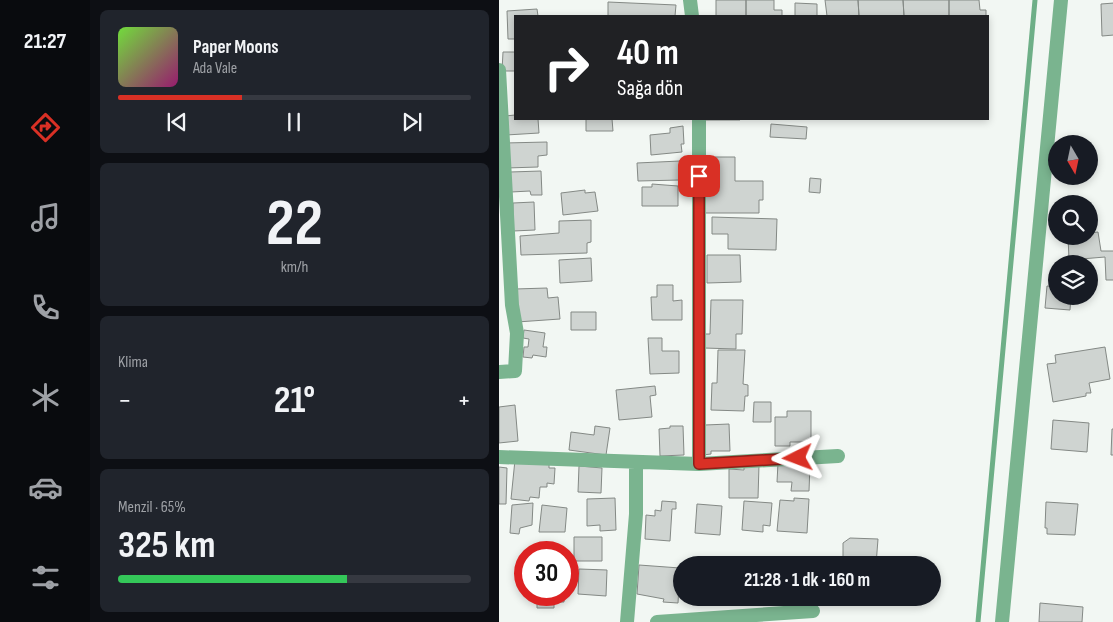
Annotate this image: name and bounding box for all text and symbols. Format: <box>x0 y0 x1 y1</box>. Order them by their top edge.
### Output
text: 21:27 <box>24 28 66 55</box>
text: 40 m <box>617 32 679 75</box>
icon: right <box>534 35 599 100</box>
text: Paper Moons <box>193 36 279 59</box>
text: Ada Vale <box>193 59 237 78</box>
text: Sağa dön <box>617 75 683 102</box>
icon: previous <box>163 108 191 136</box>
icon: pause <box>280 108 308 136</box>
icon: next <box>398 108 426 136</box>
icon: directions <box>28 110 63 145</box>
north arrow <box>1048 135 1098 185</box>
map controls <box>1048 135 1098 305</box>
pin <box>678 155 720 197</box>
icon: arrive <box>685 162 713 190</box>
text: 22 <box>266 186 323 264</box>
button: search <box>1048 195 1098 245</box>
icon: music <box>28 200 63 235</box>
button: layers <box>1048 255 1098 305</box>
text: km/h <box>281 258 308 277</box>
icon: phone <box>28 290 63 325</box>
text: Klima <box>118 353 148 372</box>
text: 21° <box>274 378 315 423</box>
icon: climate <box>28 380 63 415</box>
text: − <box>118 384 132 417</box>
text: + <box>457 384 471 417</box>
position arrow <box>771 431 823 483</box>
icon: car <box>28 470 63 505</box>
text: Menzil · 65% <box>118 498 186 517</box>
text: 325 km <box>118 523 216 568</box>
speed limit sign: 30 <box>514 541 579 606</box>
icon: filters <box>28 560 63 595</box>
text: 21:28 · 1 dk · 160 m <box>744 569 870 592</box>

